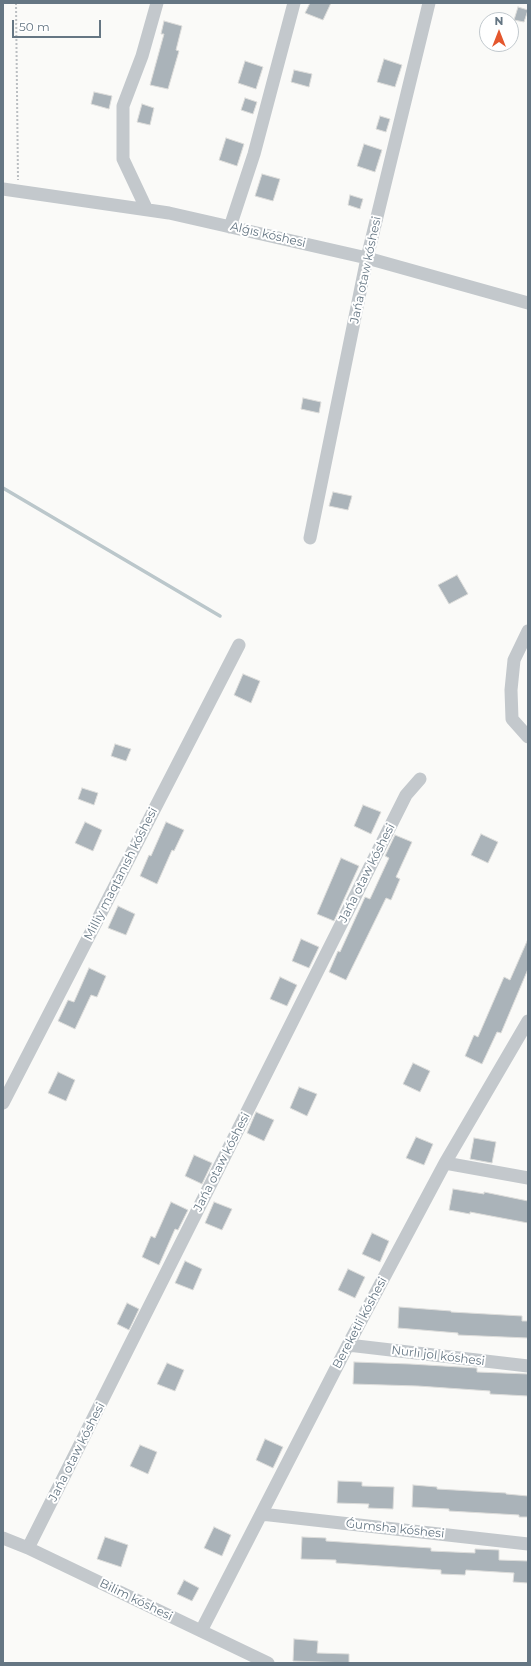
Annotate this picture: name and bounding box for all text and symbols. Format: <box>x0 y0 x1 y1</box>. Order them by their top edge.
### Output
scale bar <box>14 12 103 38</box>
north arrow <box>479 12 519 52</box>
text: N <box>495 14 503 28</box>
text: 50 m <box>19 19 50 34</box>
street label: Jańa otaw kóshesi <box>348 215 384 325</box>
street label: Alǵıs kóshesi <box>229 219 307 251</box>
street label: Milliy maqtanısh kóshesi <box>81 805 161 943</box>
street label: Jańa otaw kóshesi <box>336 821 398 925</box>
street label: Jańa otaw kóshesi <box>191 1110 253 1214</box>
street label: Bereketli kóshesi <box>330 1275 390 1371</box>
street label: Nurlı jol kóshesi <box>390 1343 486 1369</box>
street label: Jańa otaw kóshesi <box>46 1400 108 1504</box>
street label: Ǵumsha kóshesi <box>345 1517 445 1541</box>
street label: Bilim kóshesi <box>97 1576 175 1624</box>

